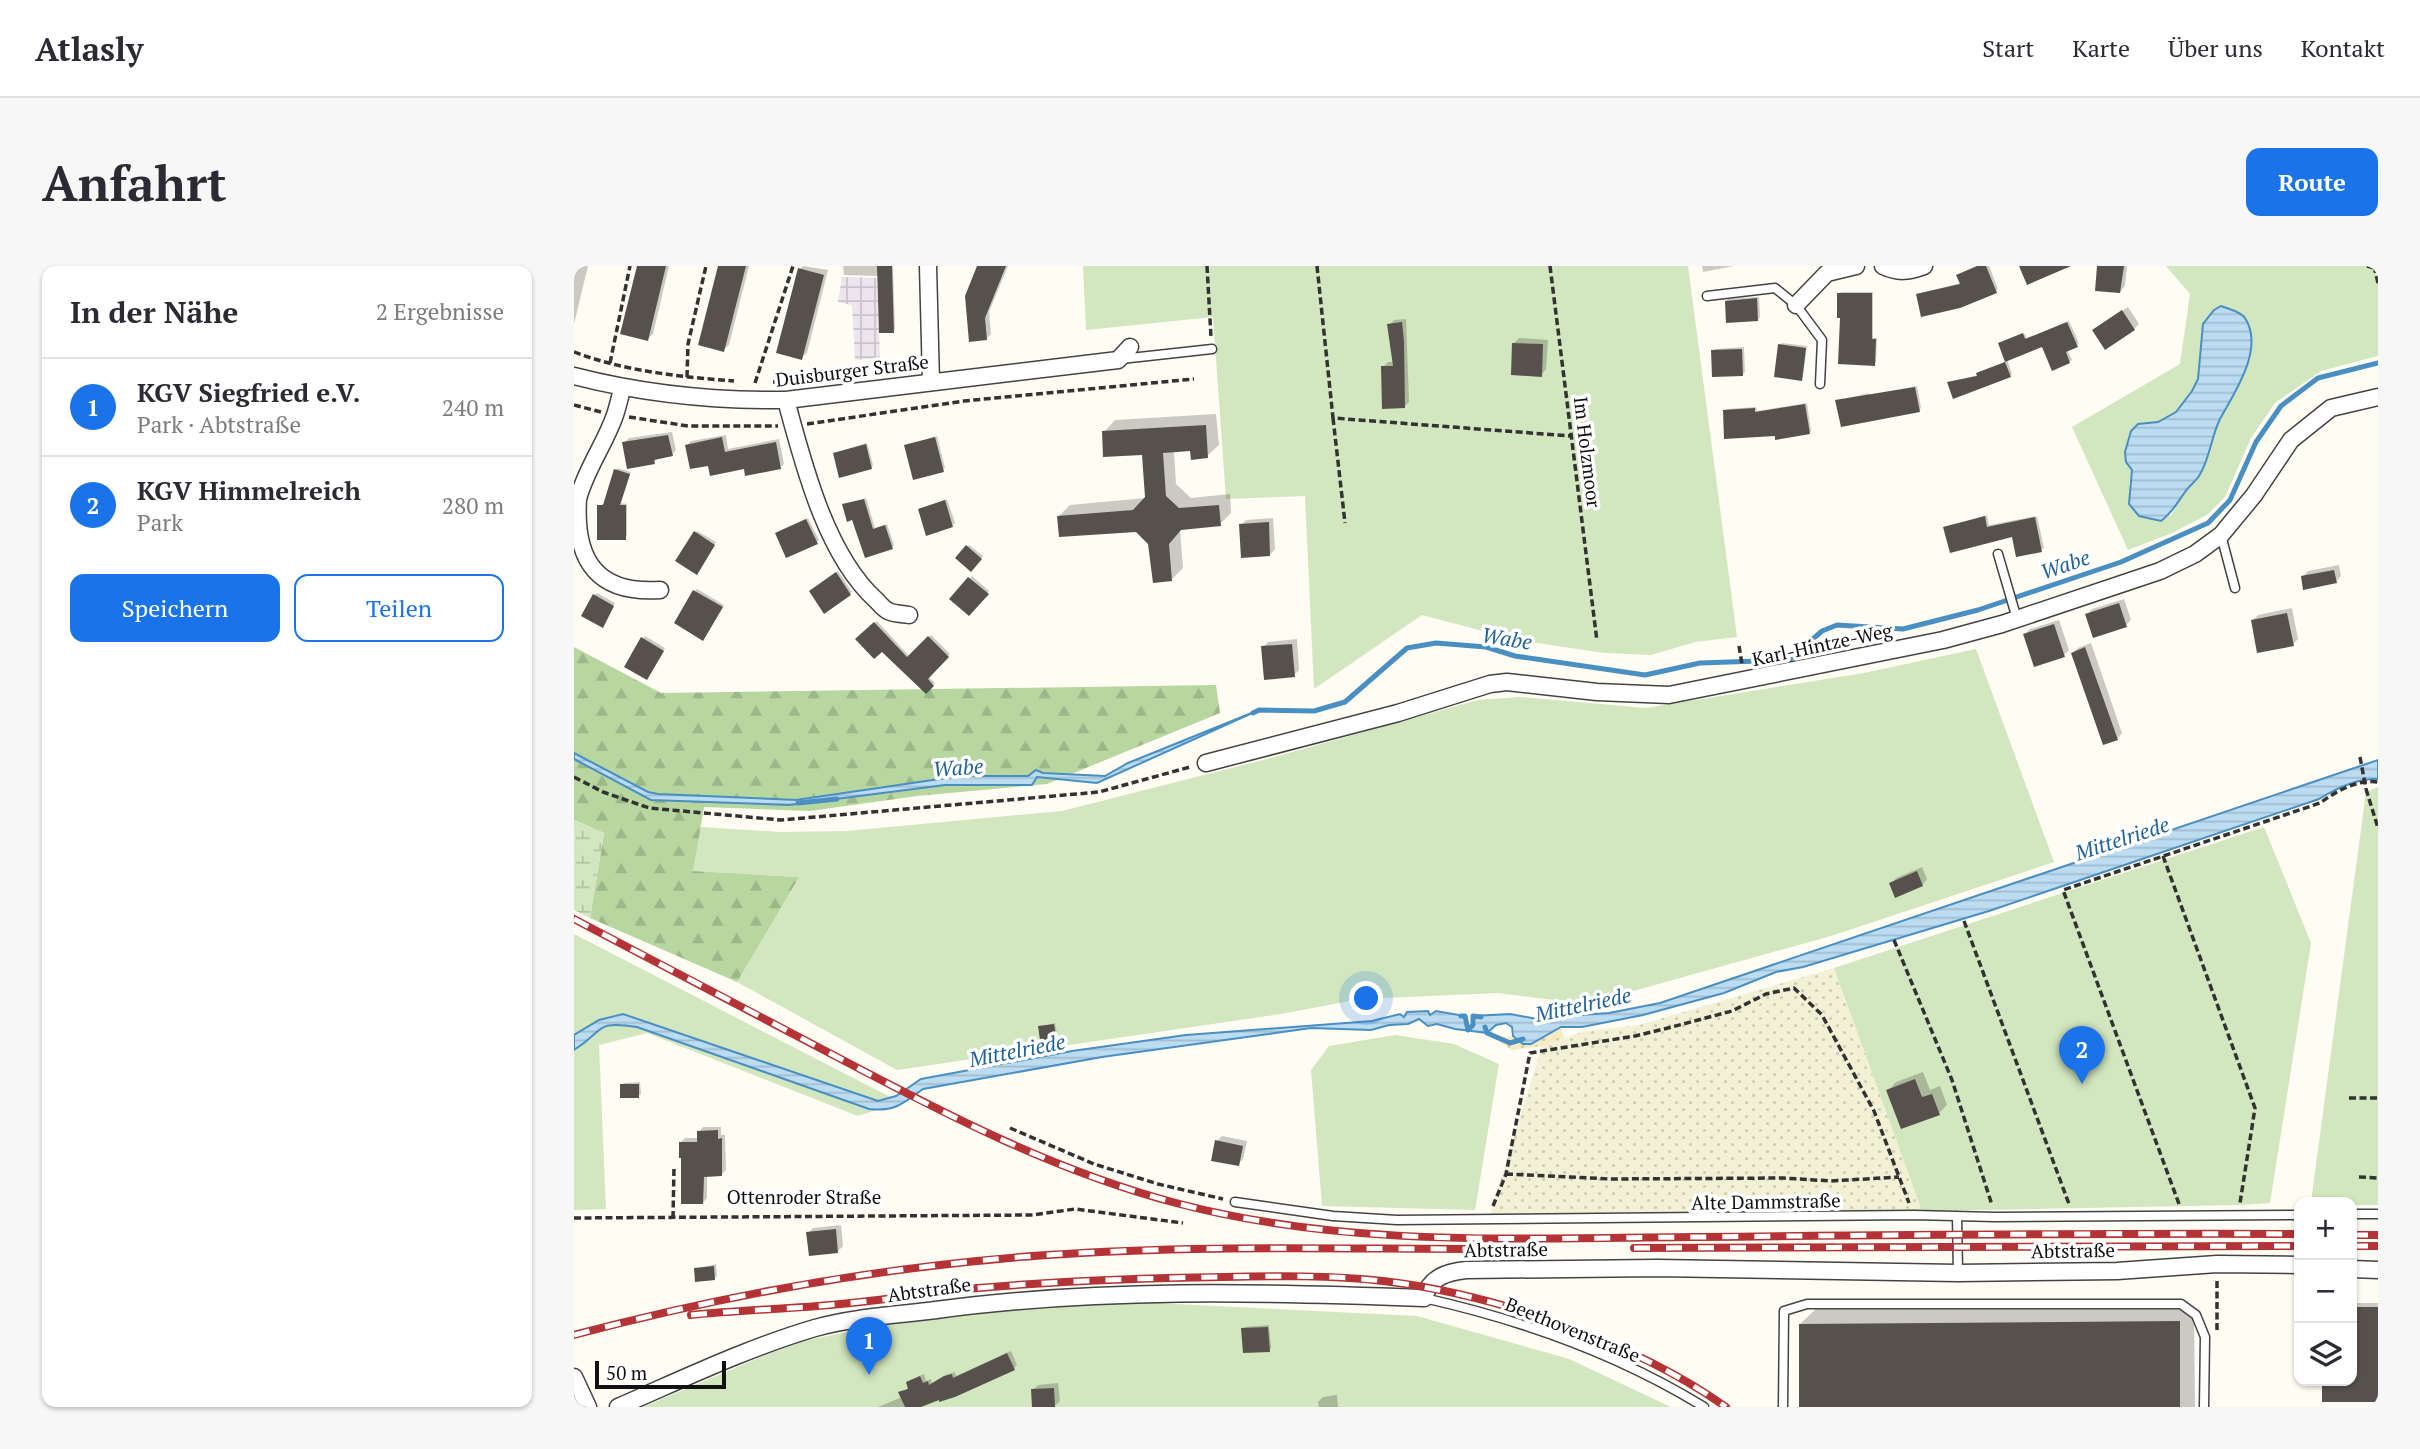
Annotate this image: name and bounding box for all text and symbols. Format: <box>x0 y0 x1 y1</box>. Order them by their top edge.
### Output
text: Atlasly <box>35 27 143 70</box>
text: Start <box>1982 32 2034 64</box>
text: Karte <box>2072 32 2130 64</box>
text: Über uns <box>2168 32 2263 64</box>
text: Kontakt <box>2301 32 2385 64</box>
button: Route <box>2246 148 2378 216</box>
text: Anfahrt <box>42 150 227 215</box>
text: In der Nähe <box>70 292 238 332</box>
text: 2 Ergebnisse <box>376 296 504 327</box>
street label: Duisburger Straße <box>774 348 930 392</box>
text: KGV Siegfried e.V. <box>137 375 361 409</box>
text: 1 <box>87 392 100 423</box>
text: 240 m <box>442 392 504 423</box>
street label: Im Holzmoor <box>1569 395 1607 510</box>
text: Park · Abtstraße <box>137 409 301 440</box>
text: KGV Himmelreich <box>137 473 361 507</box>
text: 2 <box>87 490 100 521</box>
text: 280 m <box>442 490 504 521</box>
text: Park <box>137 507 183 538</box>
water label: Wabe <box>2037 542 2094 585</box>
button: Speichern <box>70 574 280 642</box>
button: Teilen <box>294 574 504 642</box>
street label: Karl-Hintze-Weg <box>1750 617 1895 671</box>
water label: Wabe <box>1480 620 1535 656</box>
water label: Wabe <box>932 751 985 783</box>
water label: Mittelriede <box>2070 809 2173 867</box>
water label: Mittelriede <box>1531 980 1634 1028</box>
your location <box>1349 981 1383 1015</box>
pin: 2 <box>2059 1026 2105 1084</box>
water label: Mittelriede <box>965 1027 1068 1073</box>
street label: Ottenroder Straße <box>727 1184 881 1209</box>
street label: Alte Dammstraße <box>1691 1187 1841 1215</box>
map controls <box>2294 1197 2357 1386</box>
button: + <box>2294 1197 2357 1260</box>
street label: Abtstraße <box>1464 1236 1548 1262</box>
street label: Abtstraße <box>2031 1237 2115 1263</box>
button: − <box>2294 1260 2357 1323</box>
street label: Abtstraße <box>886 1271 972 1307</box>
street label: Beethovenstraße <box>1502 1291 1644 1367</box>
pin: 1 <box>846 1317 892 1375</box>
button: layers <box>2294 1323 2357 1386</box>
scale bar <box>595 1358 726 1390</box>
text: 50 m <box>606 1360 647 1385</box>

